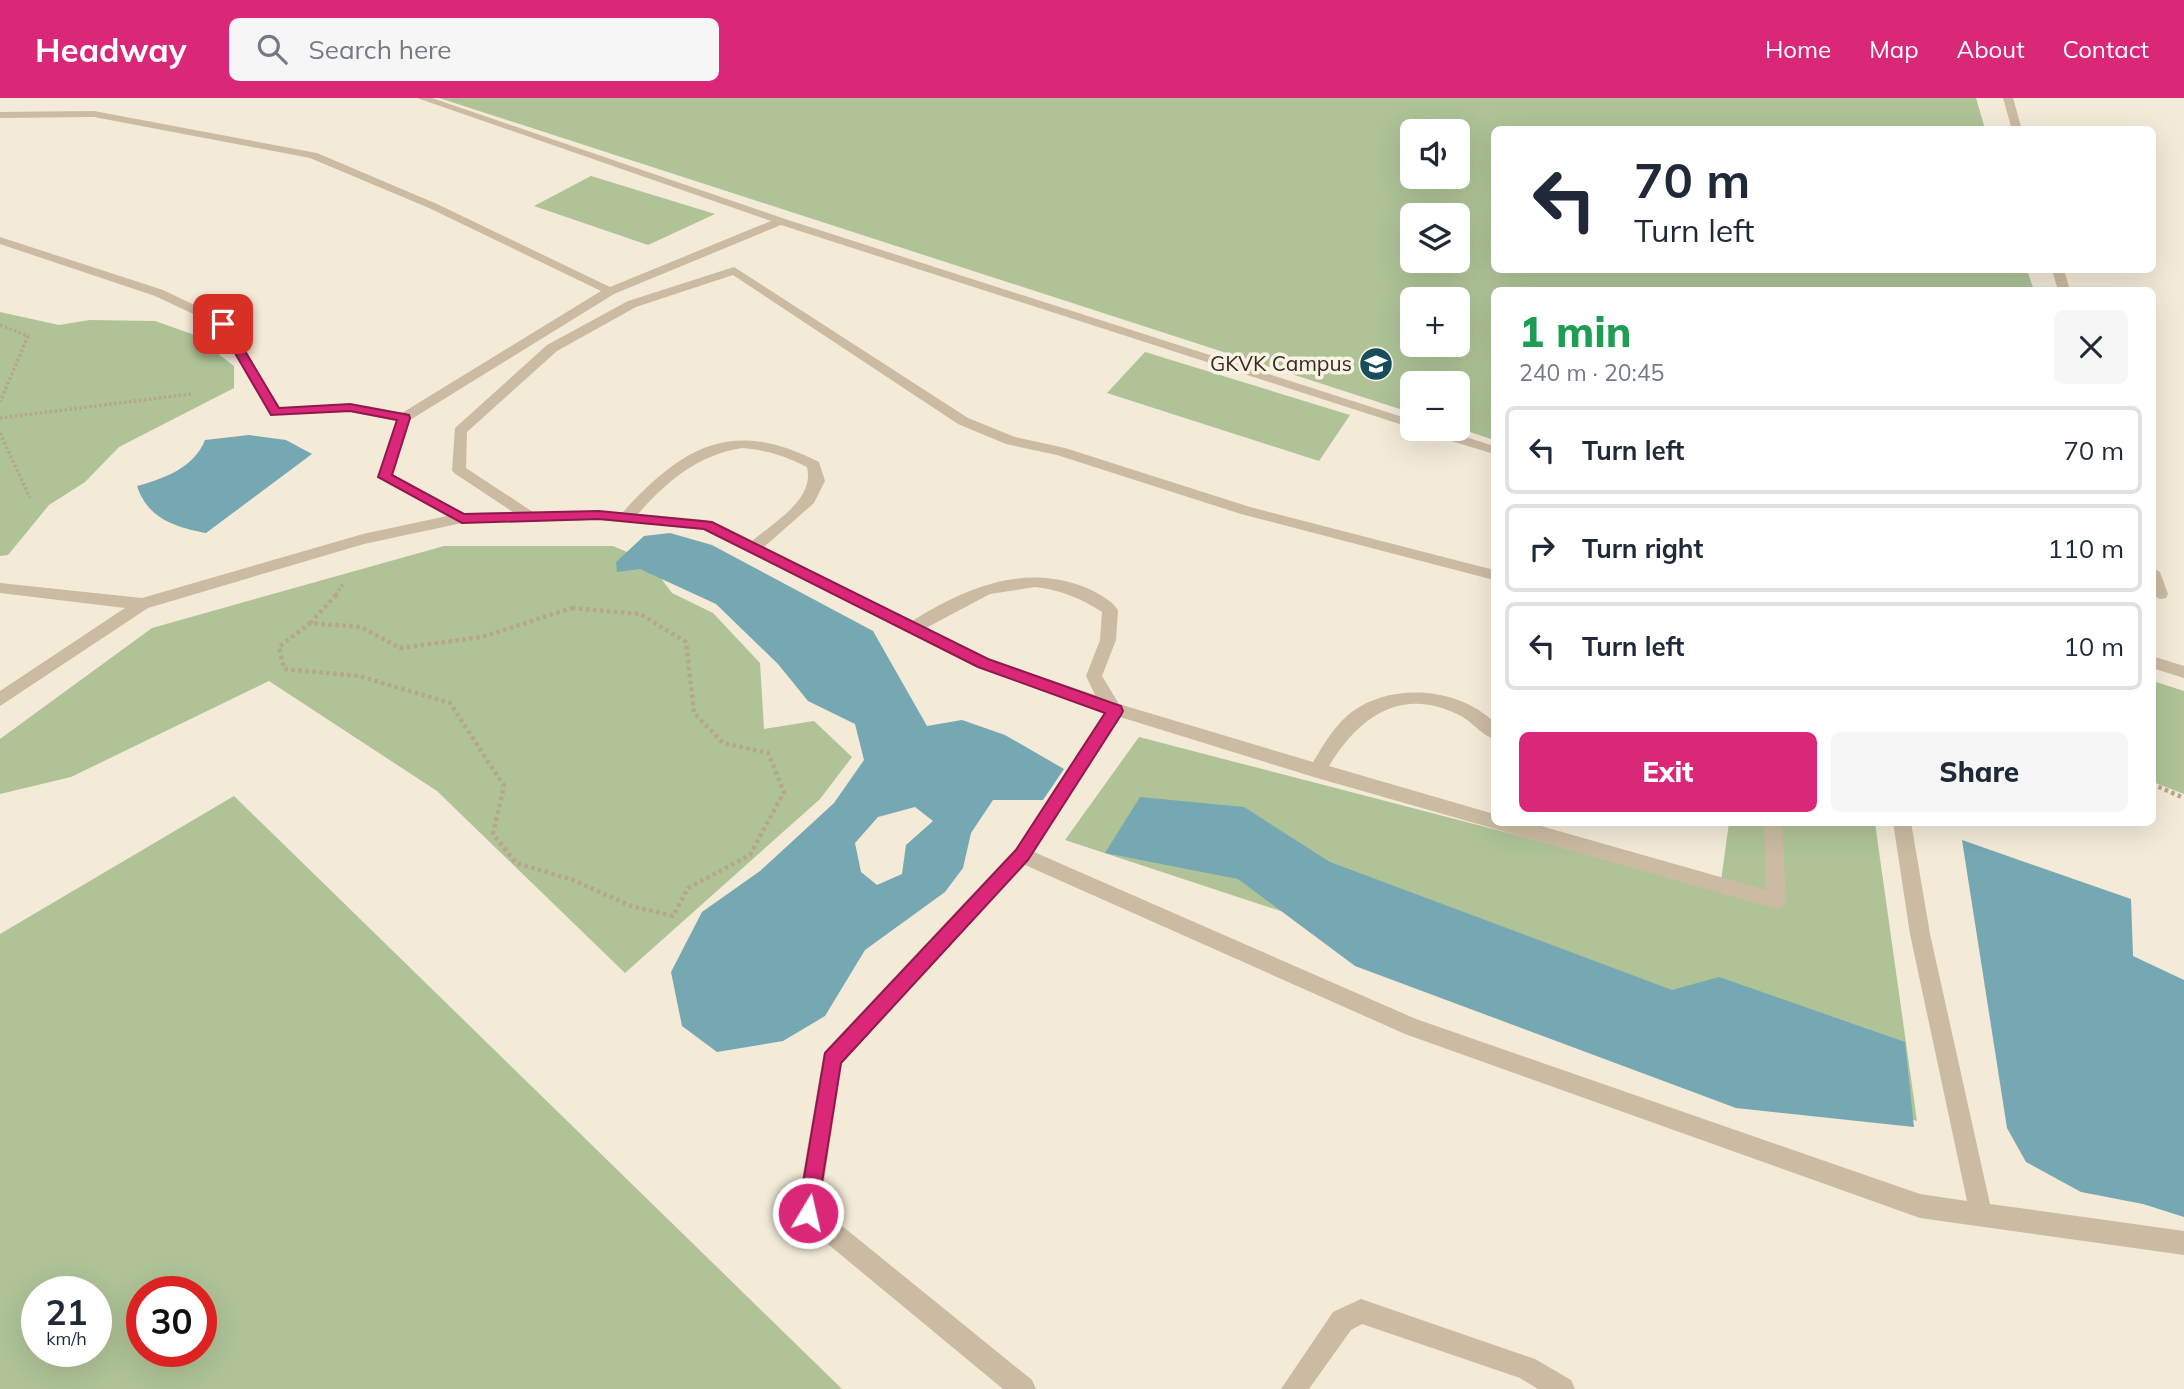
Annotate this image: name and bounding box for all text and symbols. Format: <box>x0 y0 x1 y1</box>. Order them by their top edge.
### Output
search box <box>229 18 719 81</box>
text: Headway <box>35 29 187 70</box>
icon: search <box>253 30 291 68</box>
text: Search here <box>309 33 451 66</box>
text: Home <box>1765 34 1831 64</box>
text: Map <box>1869 34 1919 64</box>
text: About <box>1957 34 2025 64</box>
text: Contact <box>2063 34 2149 64</box>
map controls <box>1400 119 1470 441</box>
button: sound <box>1400 119 1470 189</box>
text: 70 m <box>1634 149 1750 210</box>
icon: left <box>1519 154 1610 245</box>
button: layers <box>1400 203 1470 273</box>
text: Turn left <box>1634 210 1754 250</box>
button: + <box>1400 287 1470 357</box>
pin <box>193 294 253 354</box>
icon: arrive <box>204 305 242 343</box>
text: 1 min <box>1519 305 1632 358</box>
button: close <box>2054 310 2128 384</box>
school or university icon: GKVK Campus <box>1357 345 1395 383</box>
place label: GKVK Campus <box>1210 350 1352 376</box>
text: 240 m · 20:45 <box>1519 358 1664 387</box>
button: − <box>1400 371 1470 441</box>
icon: left <box>1523 431 1561 469</box>
text: Turn left <box>1582 434 1684 467</box>
text: 70 m <box>2063 434 2124 467</box>
icon: right <box>1523 529 1561 567</box>
text: Turn right <box>1582 532 1703 565</box>
text: 110 m <box>2048 532 2124 565</box>
icon: left <box>1523 627 1561 665</box>
text: Turn left <box>1582 630 1684 663</box>
text: 10 m <box>2063 630 2124 663</box>
button: Exit <box>1519 732 1817 812</box>
button: Share <box>1831 732 2128 812</box>
position arrow <box>771 1176 845 1250</box>
speed limit sign: 30 <box>126 1276 217 1367</box>
text: 21 <box>45 1290 88 1334</box>
text: km/h <box>46 1327 87 1350</box>

